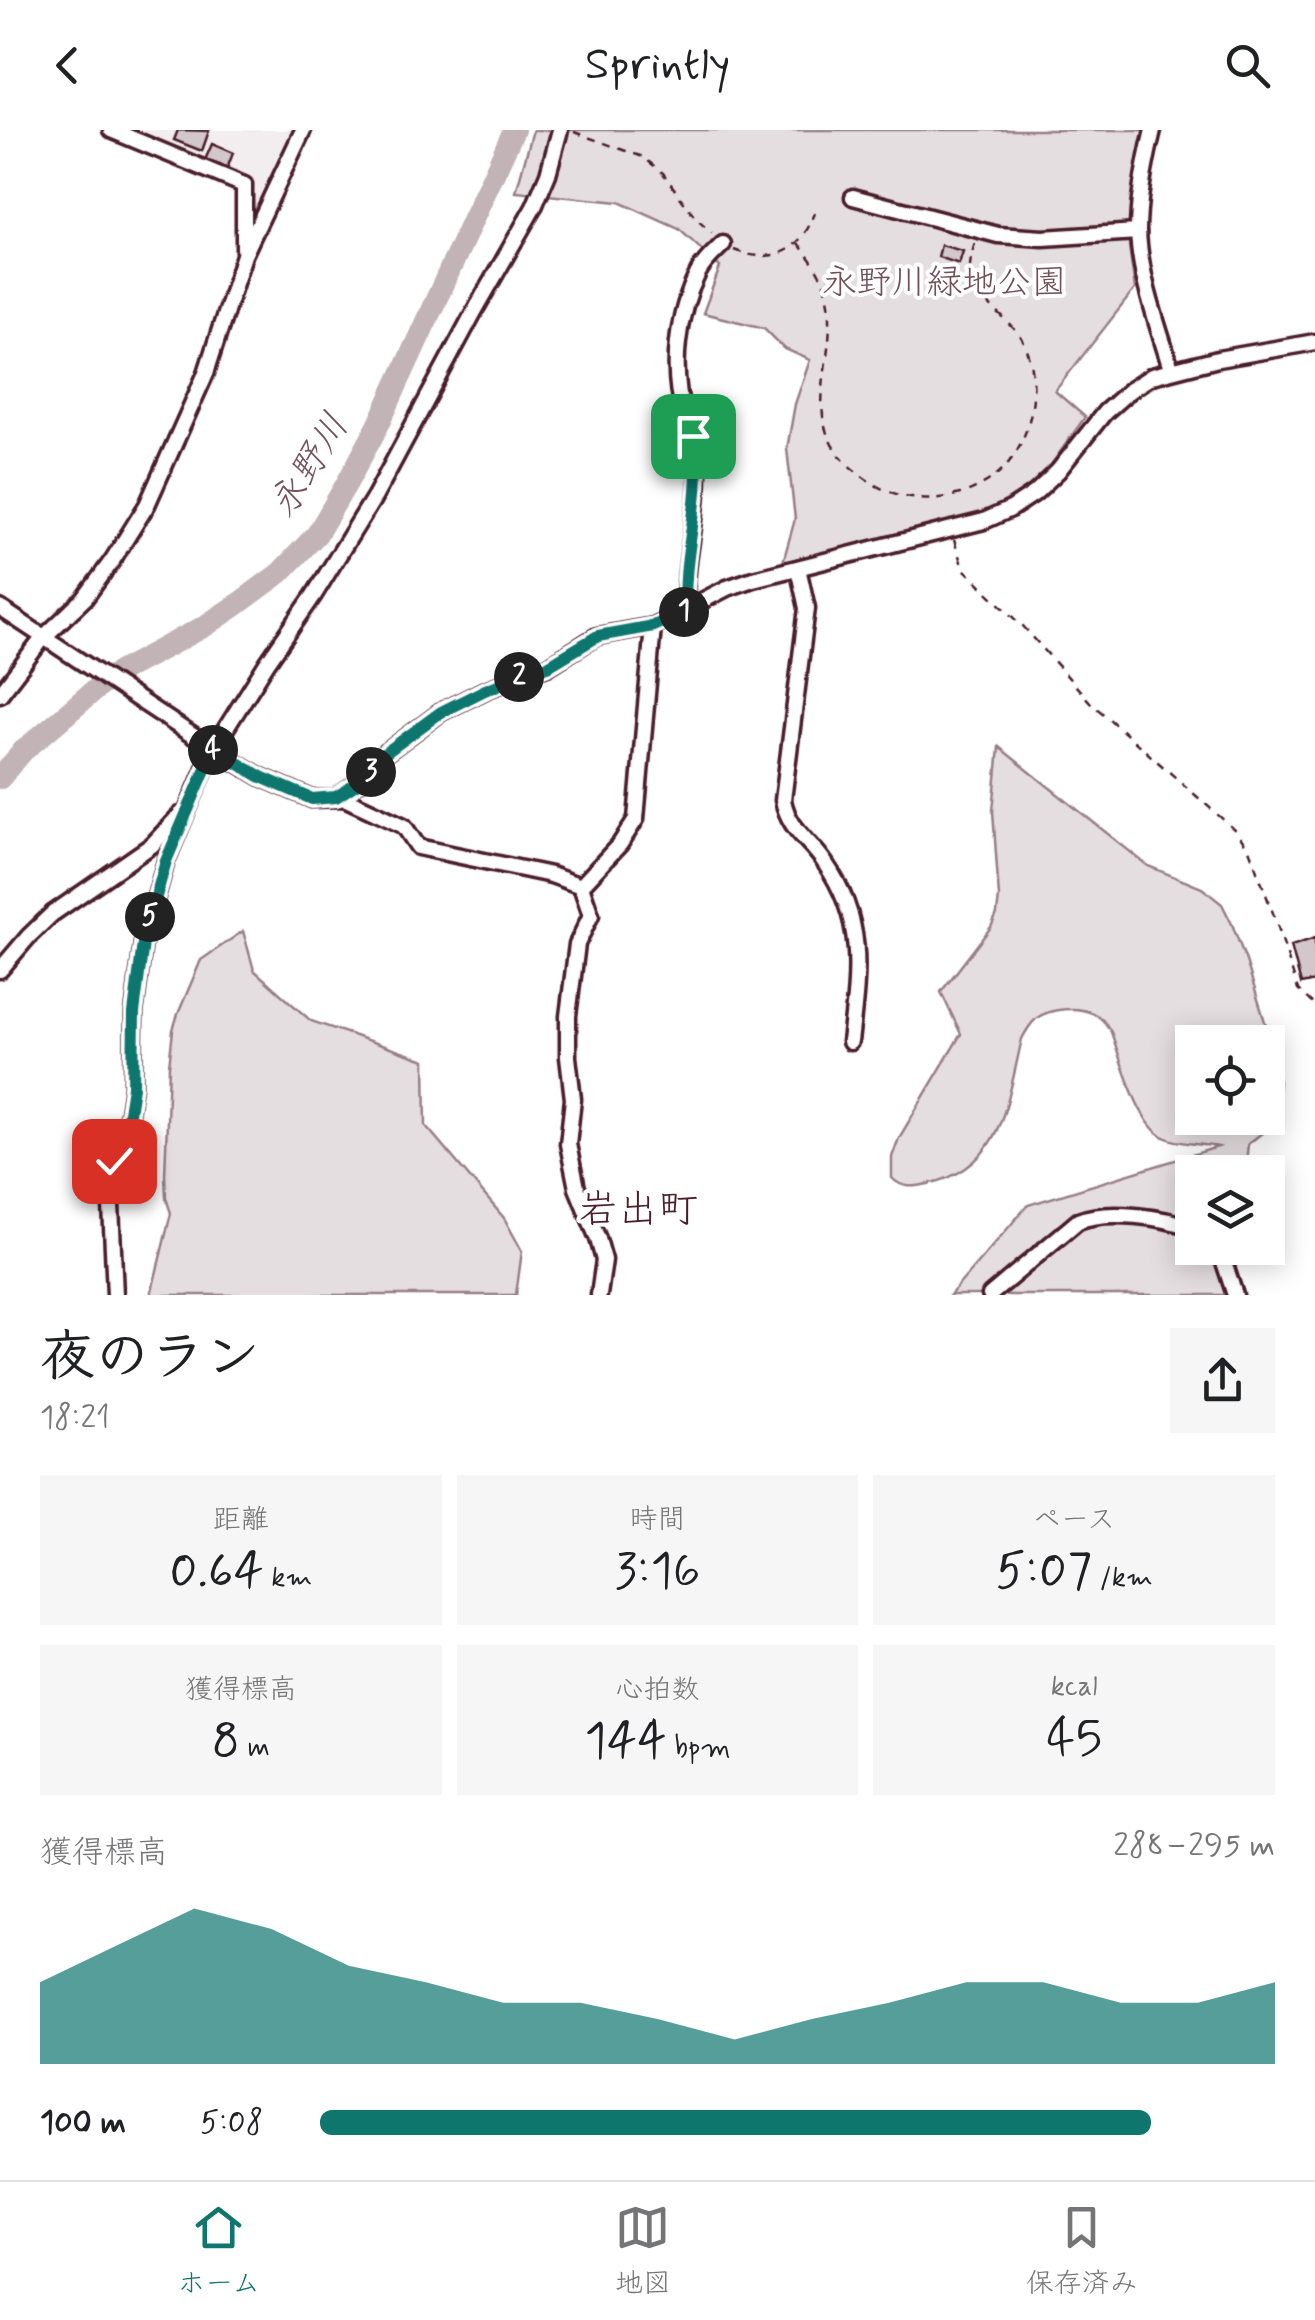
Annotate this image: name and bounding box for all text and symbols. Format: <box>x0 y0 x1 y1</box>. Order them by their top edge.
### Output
text: Sprintly <box>585 36 730 95</box>
icon: back <box>40 38 95 93</box>
icon: search <box>1220 38 1275 93</box>
park label: 永野川緑地公園 <box>821 260 1067 306</box>
pin <box>651 394 736 479</box>
water label: 永野川 <box>259 405 361 527</box>
icon: arrive <box>666 409 721 464</box>
pin: 1 <box>659 587 709 637</box>
text: 1 <box>678 593 690 630</box>
pin: 2 <box>494 652 544 702</box>
text: 2 <box>512 658 526 695</box>
pin: 4 <box>188 725 238 775</box>
text: 4 <box>205 731 221 768</box>
pin: 3 <box>346 747 396 797</box>
text: 3 <box>365 753 377 790</box>
pin: 5 <box>125 892 175 942</box>
text: 5 <box>142 898 158 935</box>
map controls <box>1175 1025 1285 1265</box>
button: locate <box>1175 1025 1285 1135</box>
pin <box>72 1119 157 1204</box>
icon: check <box>87 1134 142 1189</box>
button: layers <box>1175 1155 1285 1265</box>
district label: 岩出町 <box>578 1185 698 1237</box>
text: 夜のラン <box>40 1323 260 1395</box>
button: share <box>1170 1328 1275 1433</box>
text: 18:21 <box>40 1397 110 1439</box>
text: 距離 <box>213 1502 269 1539</box>
text: 時間 <box>629 1502 686 1539</box>
text: ペース <box>1033 1502 1115 1539</box>
text: 0.64 <box>169 1539 264 1605</box>
text: 3:16 <box>615 1539 700 1605</box>
text: 5:07 <box>996 1539 1092 1605</box>
text: km <box>264 1560 312 1597</box>
text: /km <box>1092 1560 1153 1597</box>
text: kcal <box>1051 1669 1098 1706</box>
text: 獲得標高 <box>185 1672 297 1709</box>
text: 心拍数 <box>615 1672 700 1709</box>
text: 45 <box>1046 1706 1102 1772</box>
text: 8 <box>212 1709 240 1775</box>
text: 144 <box>584 1709 667 1775</box>
text: m <box>240 1730 270 1767</box>
text: bpm <box>667 1730 731 1767</box>
text: 288–295 m <box>1113 1825 1275 1867</box>
text: 獲得標高 <box>40 1832 168 1874</box>
text: 100 m <box>40 2102 126 2144</box>
text: 5:08 <box>200 2102 263 2144</box>
tab: ホーム <box>177 2200 260 2303</box>
tab: 地図 <box>615 2200 671 2303</box>
tab: 保存済み <box>1026 2200 1138 2303</box>

